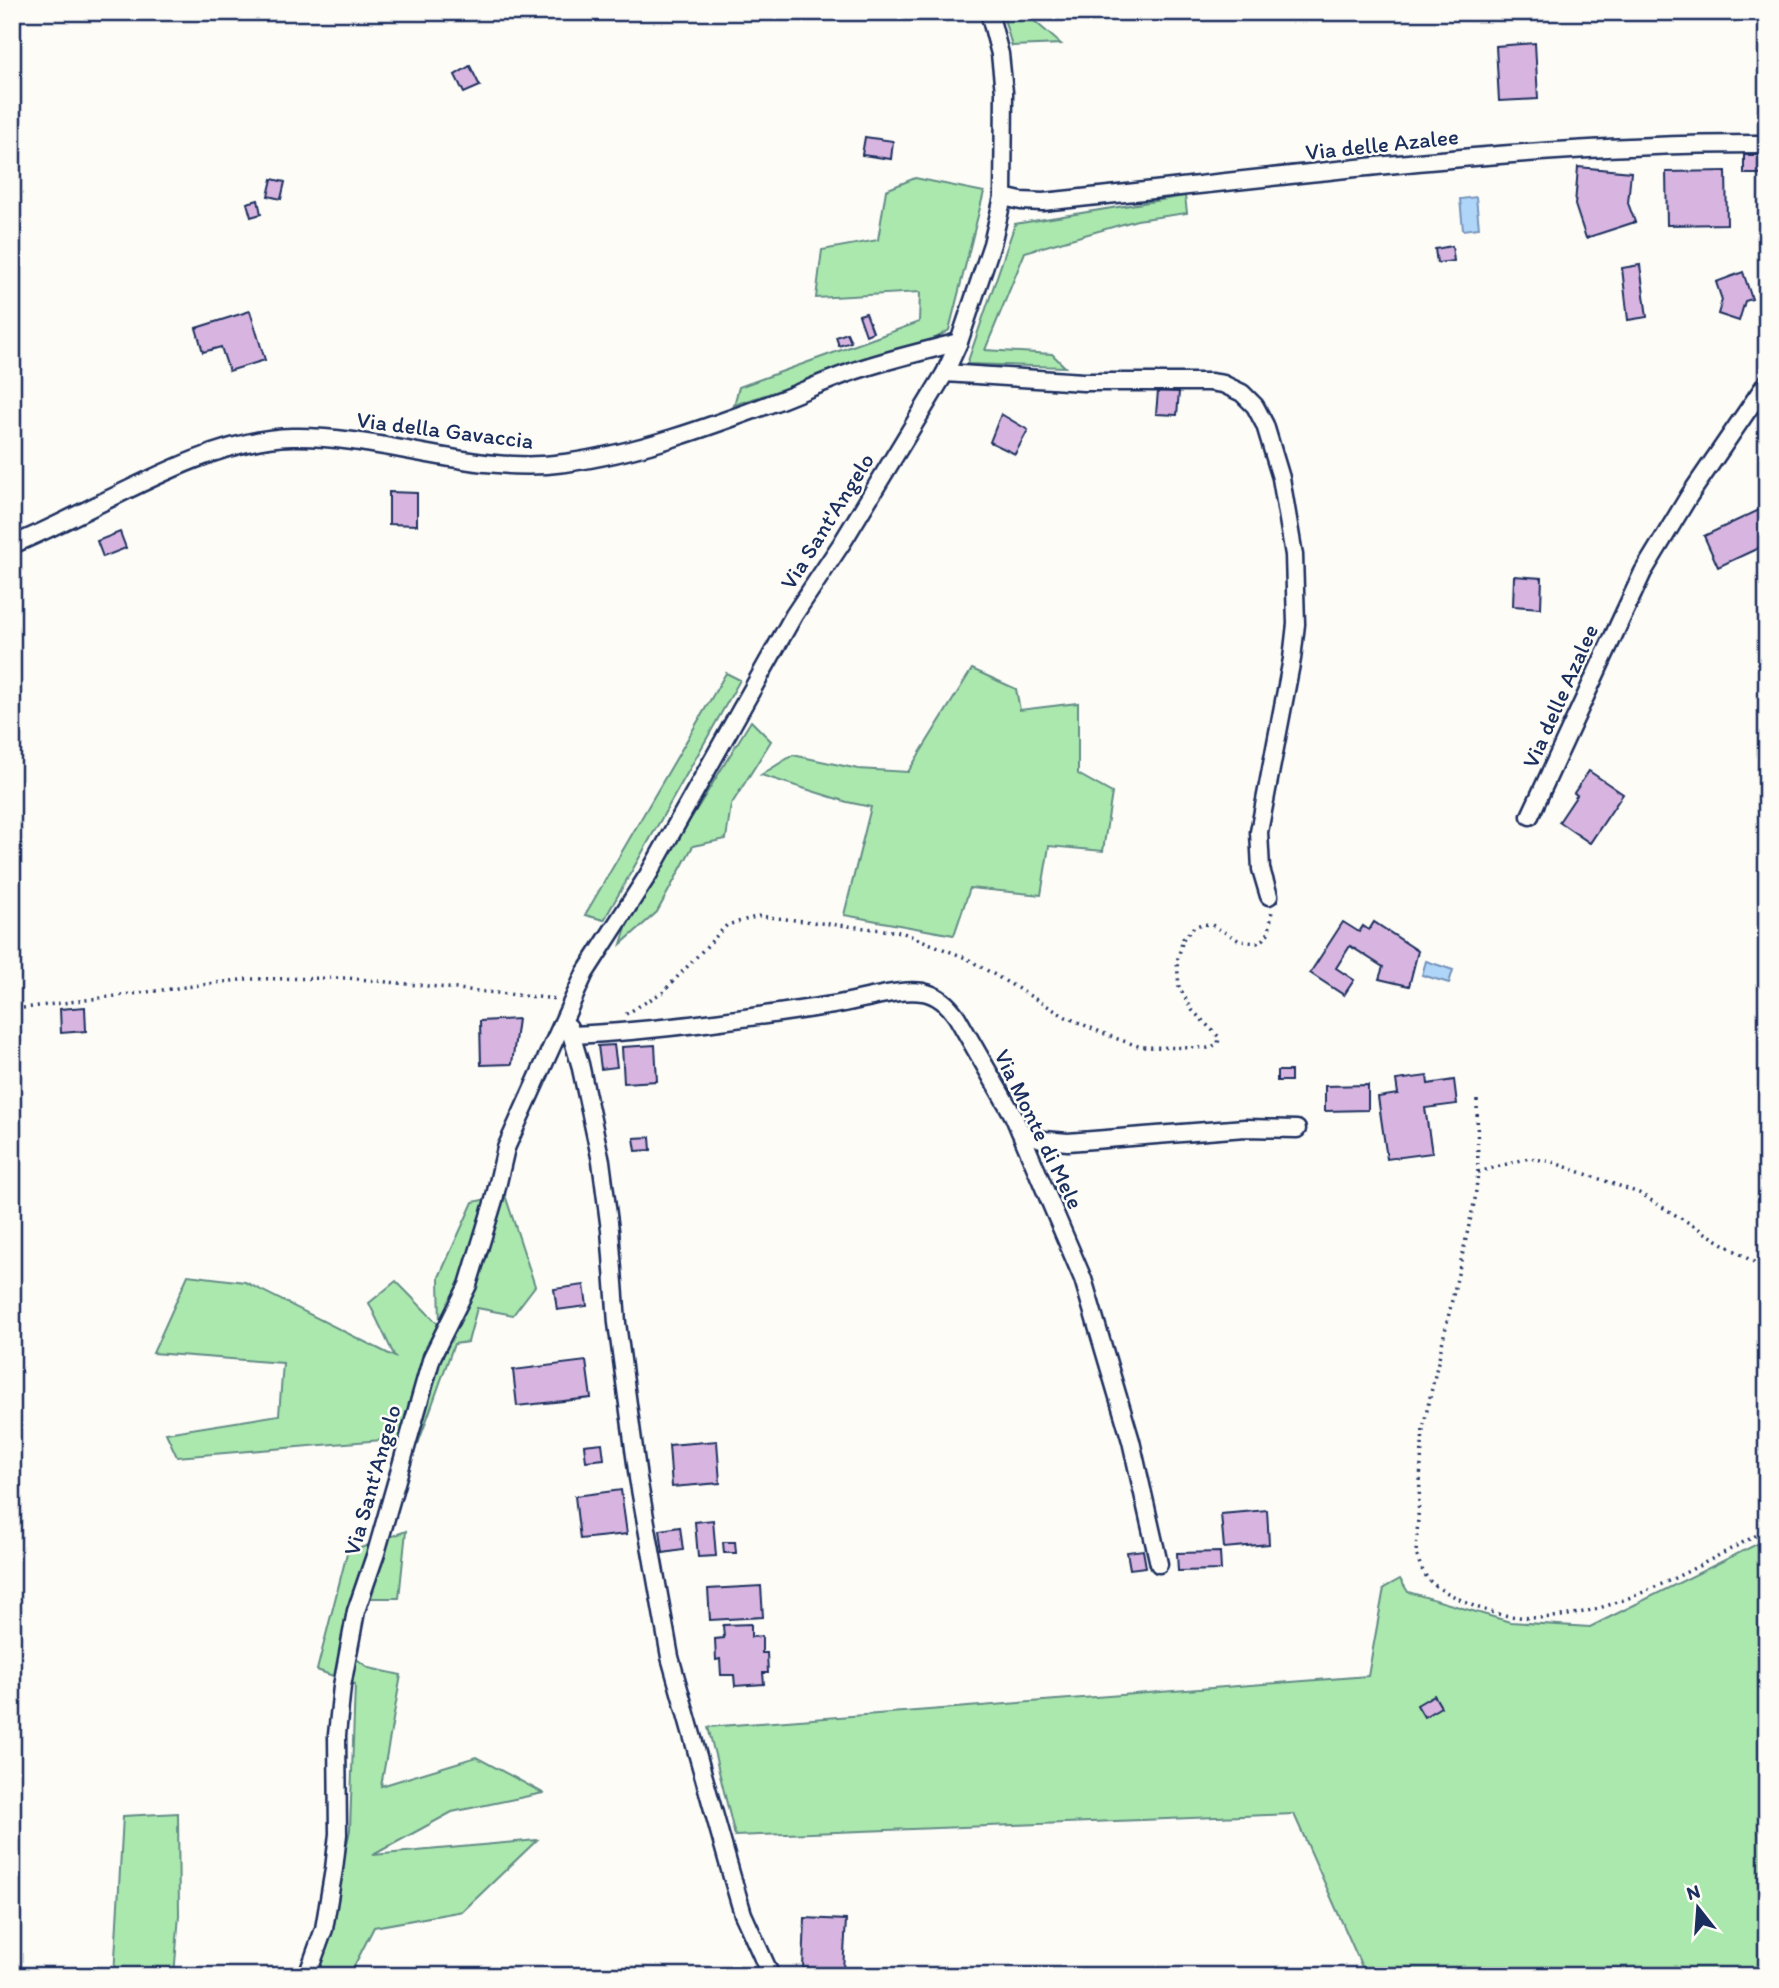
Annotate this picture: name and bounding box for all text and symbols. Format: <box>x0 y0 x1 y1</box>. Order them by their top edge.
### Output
street label: Via delle Azalee <box>1304 122 1460 166</box>
street label: Via della Gavaccia <box>355 405 535 455</box>
street label: Via Sant'Angelo <box>774 448 880 594</box>
street label: Via delle Azalee <box>1516 620 1604 772</box>
street label: Via Monte di Mele <box>988 1045 1090 1213</box>
street label: Via Sant'Angelo <box>337 1401 407 1559</box>
north arrow <box>1664 1872 1734 1942</box>
text: N <box>1684 1879 1703 1905</box>

